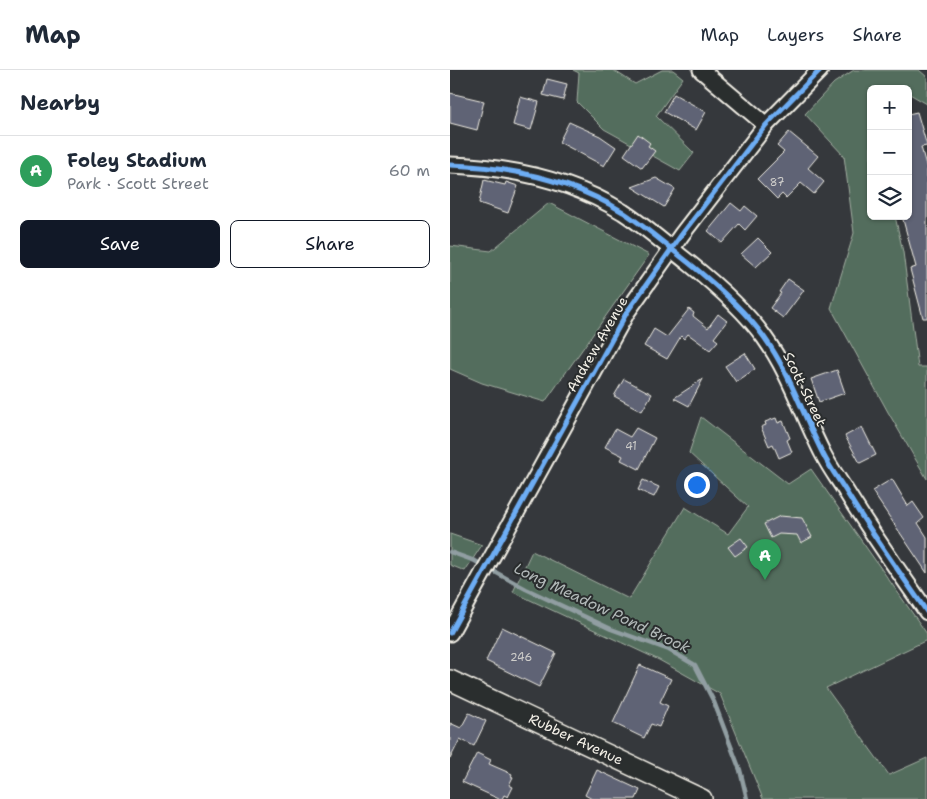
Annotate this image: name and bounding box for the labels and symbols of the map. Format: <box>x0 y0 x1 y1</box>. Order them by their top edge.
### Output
house number: 87 <box>770 175 785 190</box>
street label: Andrew Avenue <box>562 293 632 395</box>
street label: Scott Street <box>779 349 831 429</box>
house number: 41 <box>625 439 637 454</box>
your location <box>684 472 710 498</box>
pin: A <box>749 539 781 580</box>
water label: Long Meadow Pond Brook <box>511 558 694 658</box>
house number: 246 <box>510 650 532 665</box>
street label: Rubber Avenue <box>526 709 626 769</box>

